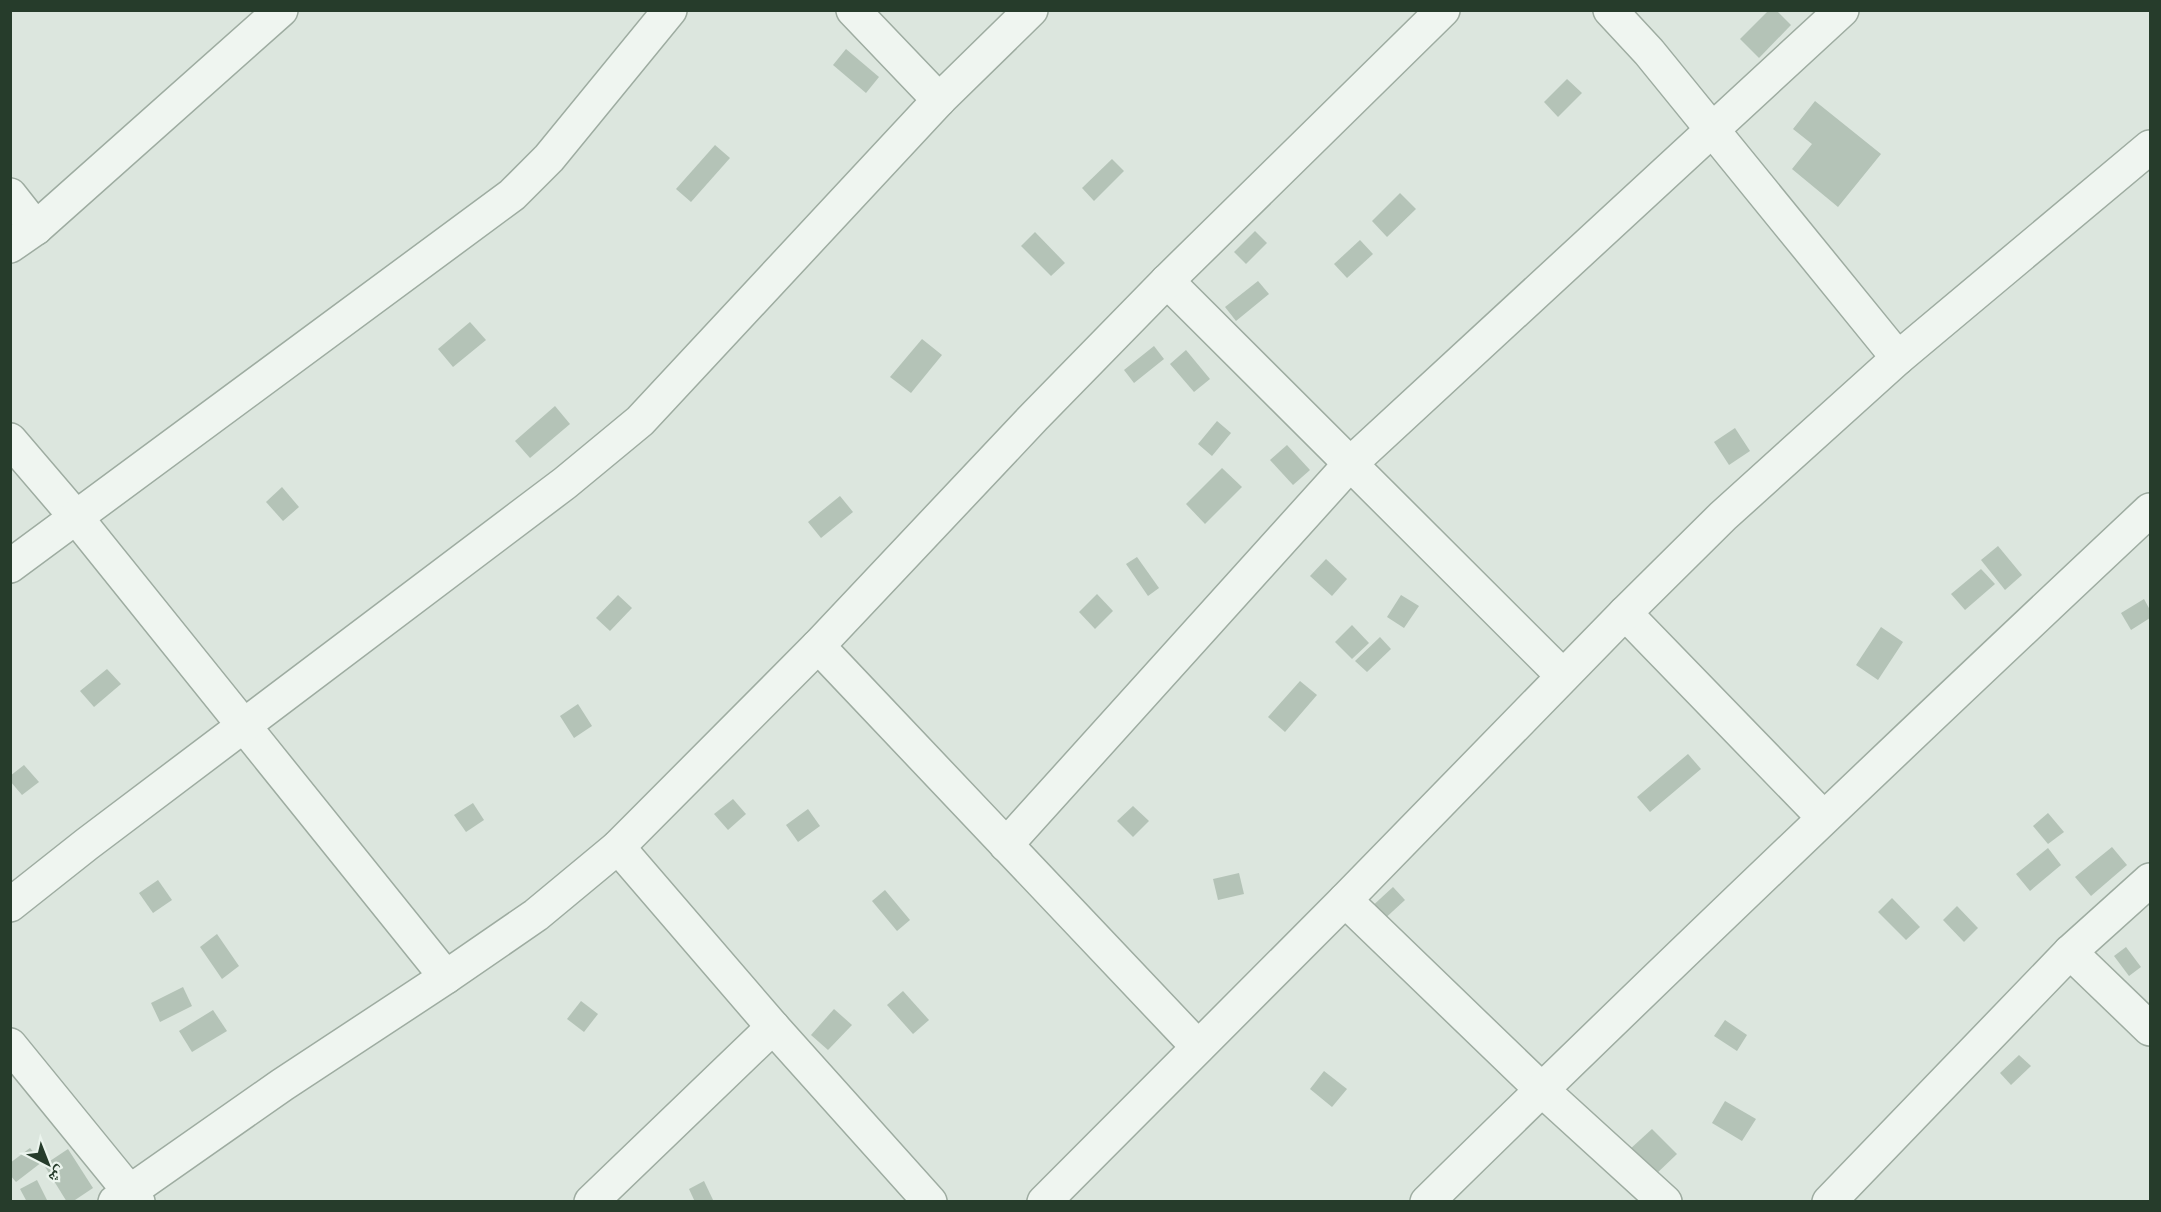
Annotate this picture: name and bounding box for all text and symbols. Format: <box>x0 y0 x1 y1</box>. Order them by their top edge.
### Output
north arrow <box>18 1134 78 1194</box>
text: ش <box>45 1162 70 1188</box>

